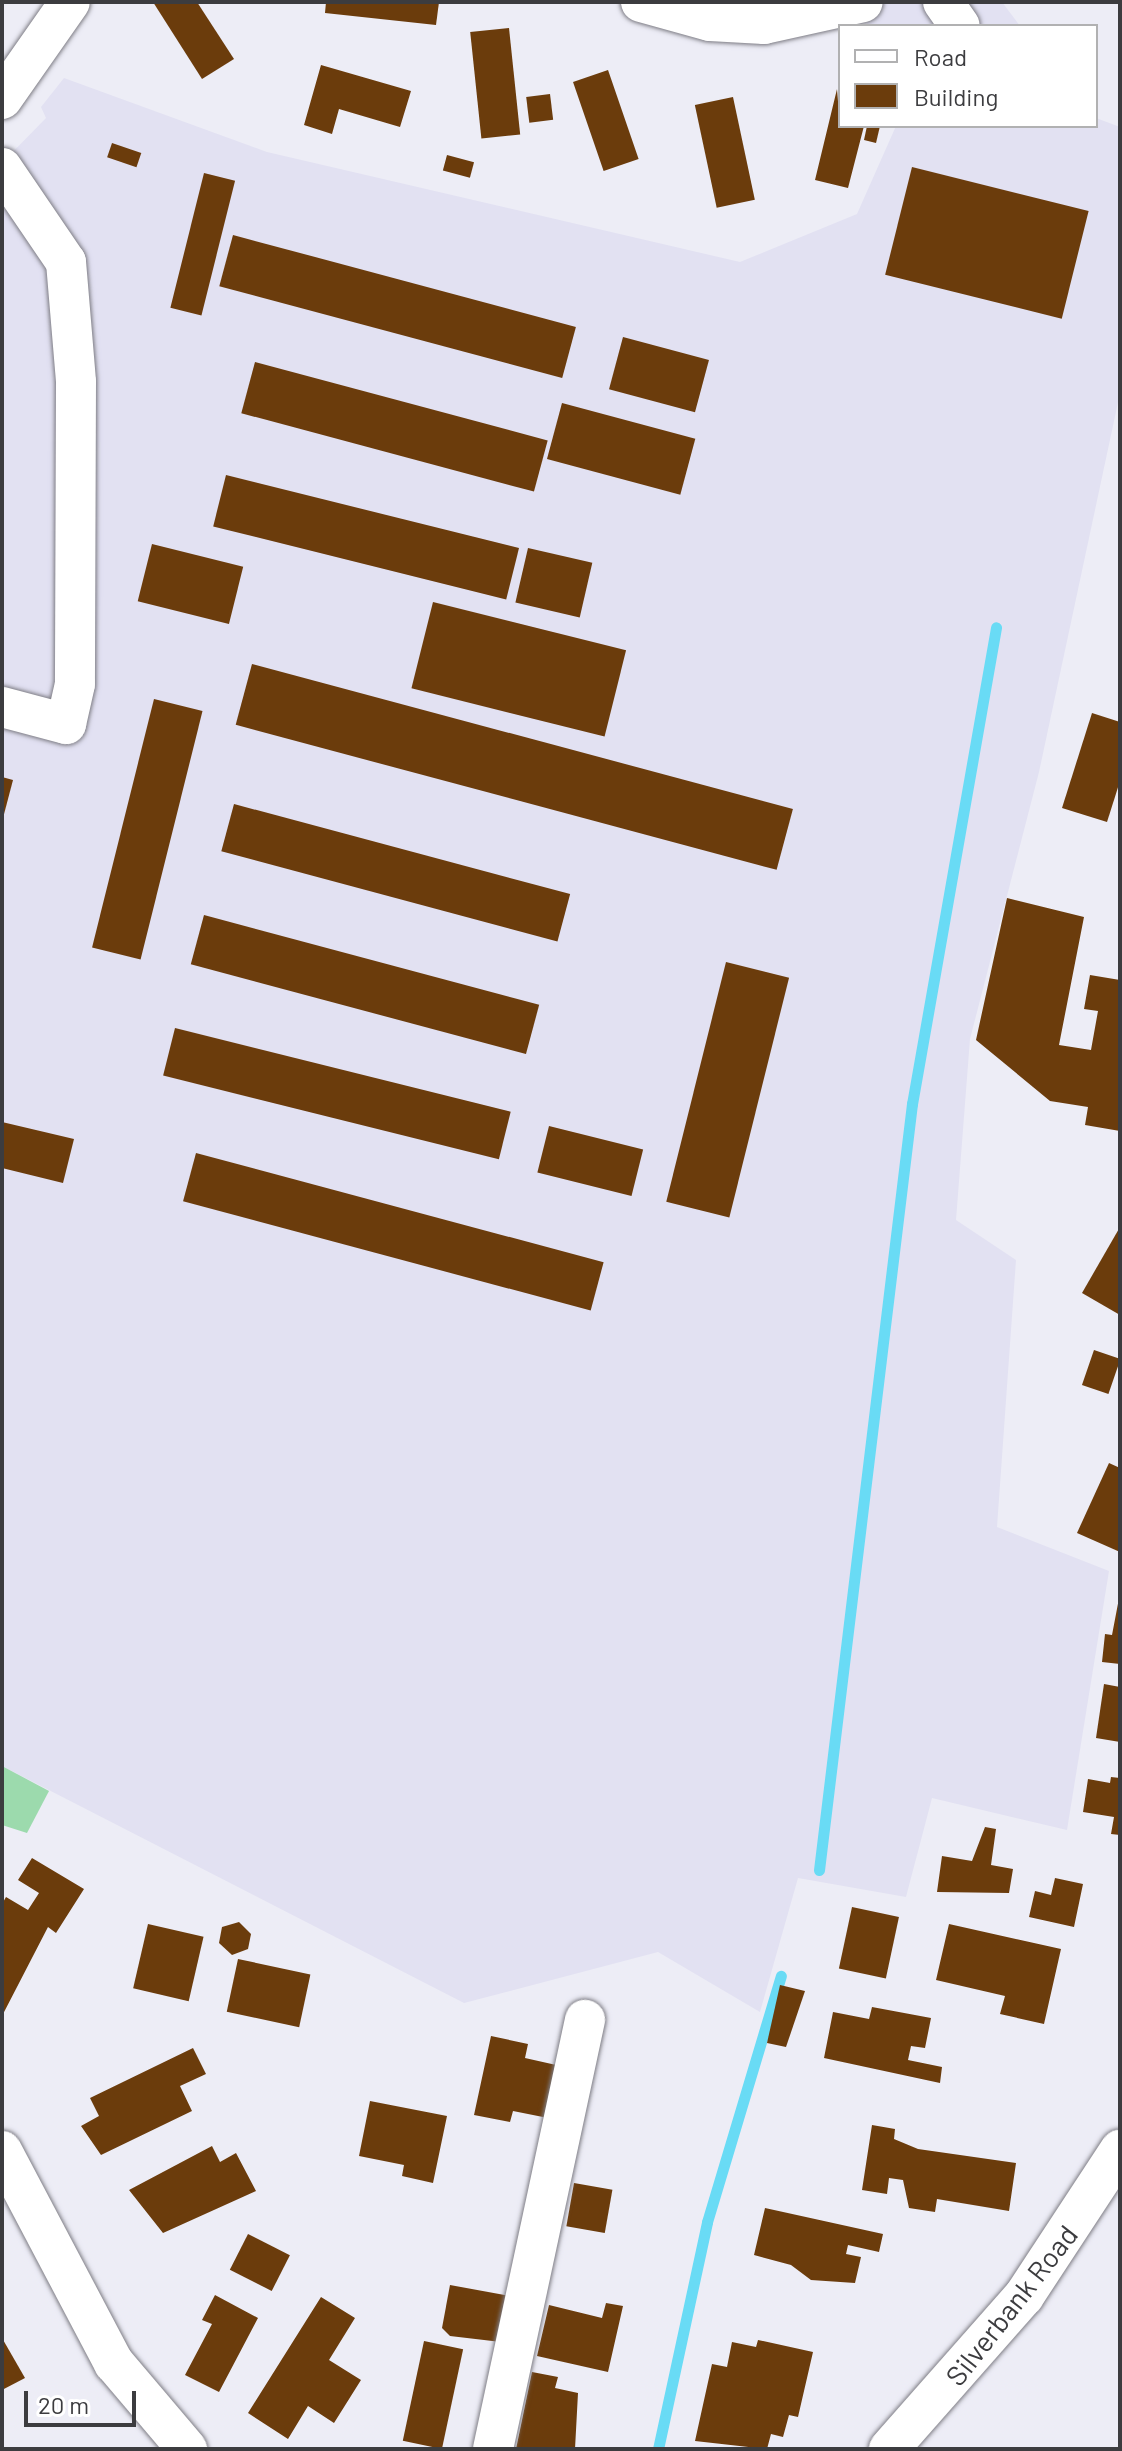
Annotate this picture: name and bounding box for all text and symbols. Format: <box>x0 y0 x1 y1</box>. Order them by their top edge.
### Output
legend <box>838 24 1098 128</box>
text: Road <box>914 42 967 71</box>
text: Building <box>914 82 998 111</box>
street label: Silverbank Road <box>938 2218 1084 2392</box>
scale bar <box>28 2375 140 2425</box>
text: 20 m <box>38 2390 89 2419</box>

